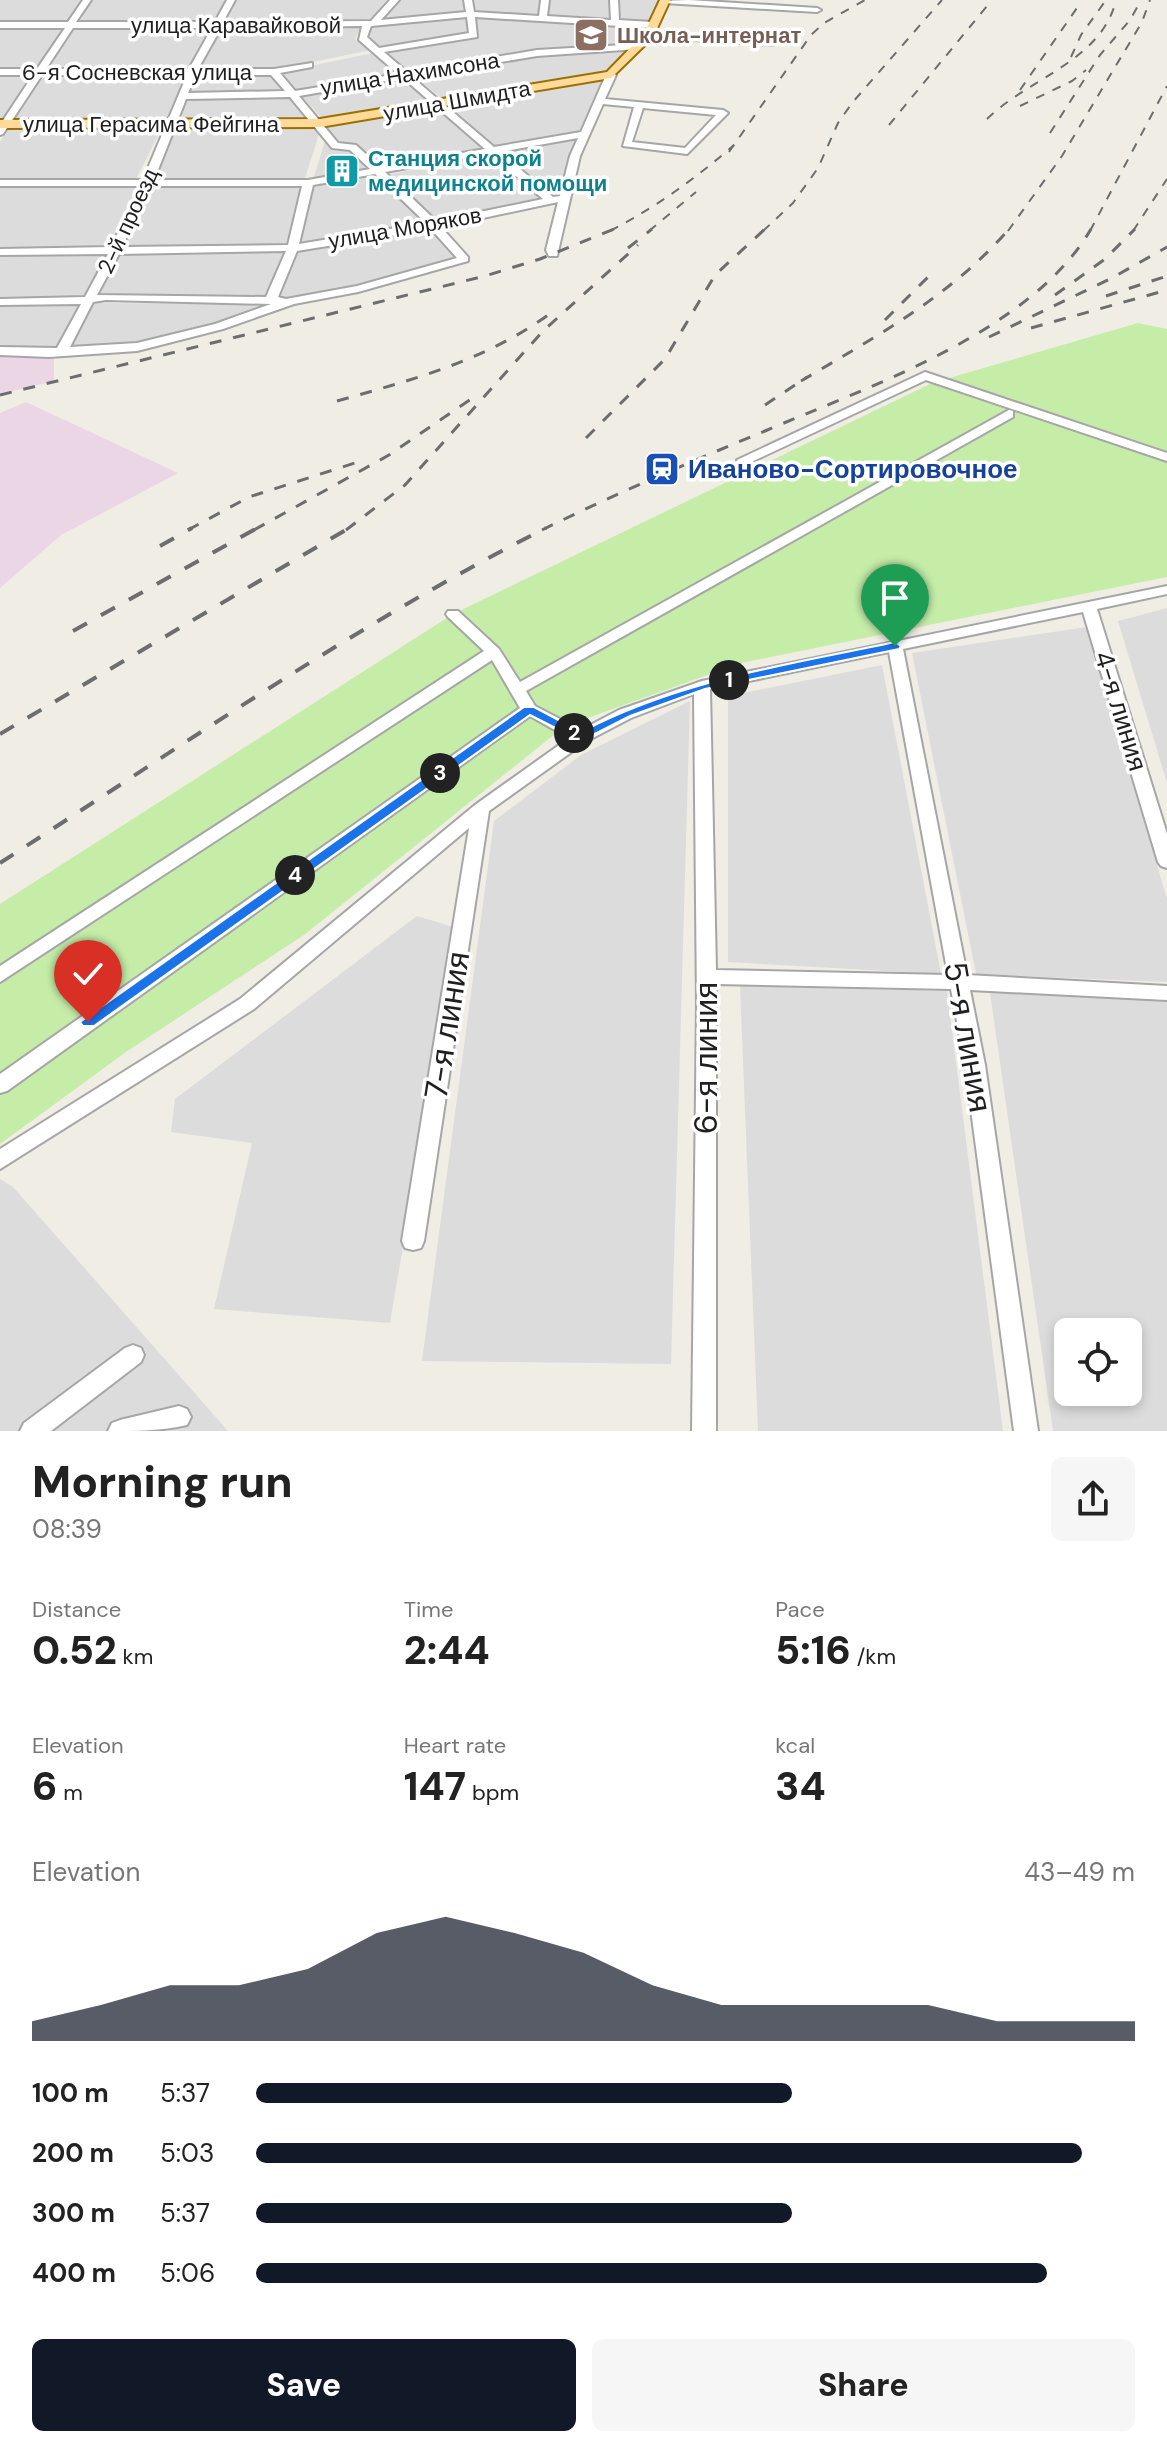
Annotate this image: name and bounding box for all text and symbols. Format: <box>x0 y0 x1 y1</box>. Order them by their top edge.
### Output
street label: улица Каравайковой <box>131 11 341 40</box>
school or university icon: Школа-интернат <box>572 16 610 54</box>
place label: Школа-интернат <box>617 21 801 50</box>
street label: улица Нахимсона <box>318 45 502 102</box>
street label: 6-я Сосневская улица <box>22 58 253 87</box>
street label: улица Шмидта <box>381 74 534 128</box>
street label: улица Герасима Фейгина <box>23 110 280 139</box>
place label: Станция скорой медицинской помощи <box>368 144 607 198</box>
building icon: Станция скорой медицинской помощи <box>323 152 361 190</box>
street label: 2-й проезд <box>91 163 165 278</box>
street label: улица Моряков <box>326 200 484 256</box>
station icon: Иваново-Сортировочное <box>643 450 681 488</box>
place label: Иваново-Сортировочное <box>688 452 1018 486</box>
pin <box>861 564 929 646</box>
icon: arrive <box>873 576 917 620</box>
street label: 4-я линия <box>1087 647 1155 775</box>
pin: 1 <box>709 660 749 700</box>
text: 1 <box>725 665 733 694</box>
pin: 2 <box>554 713 594 753</box>
text: 2 <box>568 718 580 747</box>
pin: 3 <box>420 753 460 793</box>
text: 3 <box>433 758 447 787</box>
pin: 4 <box>275 855 315 895</box>
text: 4 <box>288 860 302 889</box>
pin <box>54 940 122 1022</box>
street label: 7-я линия <box>415 948 479 1102</box>
icon: check <box>66 952 110 996</box>
street label: 5-я линия <box>934 958 1002 1116</box>
street label: 6-я линия <box>685 982 727 1134</box>
map controls <box>1054 1318 1142 1406</box>
button: locate <box>1054 1318 1142 1406</box>
text: Morning run <box>32 1453 293 1511</box>
button: share <box>1051 1457 1135 1541</box>
text: 08:39 <box>32 1512 102 1546</box>
text: Distance <box>32 1595 121 1624</box>
text: Time <box>404 1595 453 1624</box>
text: Pace <box>775 1595 825 1624</box>
text: 0.52 <box>32 1624 117 1676</box>
text: 2:44 <box>404 1624 490 1676</box>
text: 5:16 <box>775 1624 851 1676</box>
text: km <box>117 1642 153 1671</box>
text: /km <box>851 1642 896 1671</box>
text: Elevation <box>32 1731 124 1760</box>
text: Heart rate <box>404 1731 506 1760</box>
text: kcal <box>775 1731 815 1760</box>
text: 6 <box>32 1760 57 1812</box>
text: 147 <box>404 1760 466 1812</box>
text: 34 <box>775 1760 826 1812</box>
text: m <box>57 1778 83 1807</box>
text: bpm <box>466 1778 519 1807</box>
text: Elevation <box>32 1855 140 1889</box>
text: 43–49 m <box>1024 1855 1135 1889</box>
text: 100 m <box>32 2076 109 2110</box>
text: 5:37 <box>160 2076 210 2110</box>
text: 200 m <box>32 2136 114 2170</box>
text: 5:03 <box>160 2136 214 2170</box>
text: 300 m <box>32 2196 115 2230</box>
text: 5:37 <box>160 2196 210 2230</box>
text: 400 m <box>32 2256 116 2290</box>
text: 5:06 <box>160 2256 215 2290</box>
button: Save <box>32 2339 576 2431</box>
button: Share <box>592 2339 1135 2431</box>

